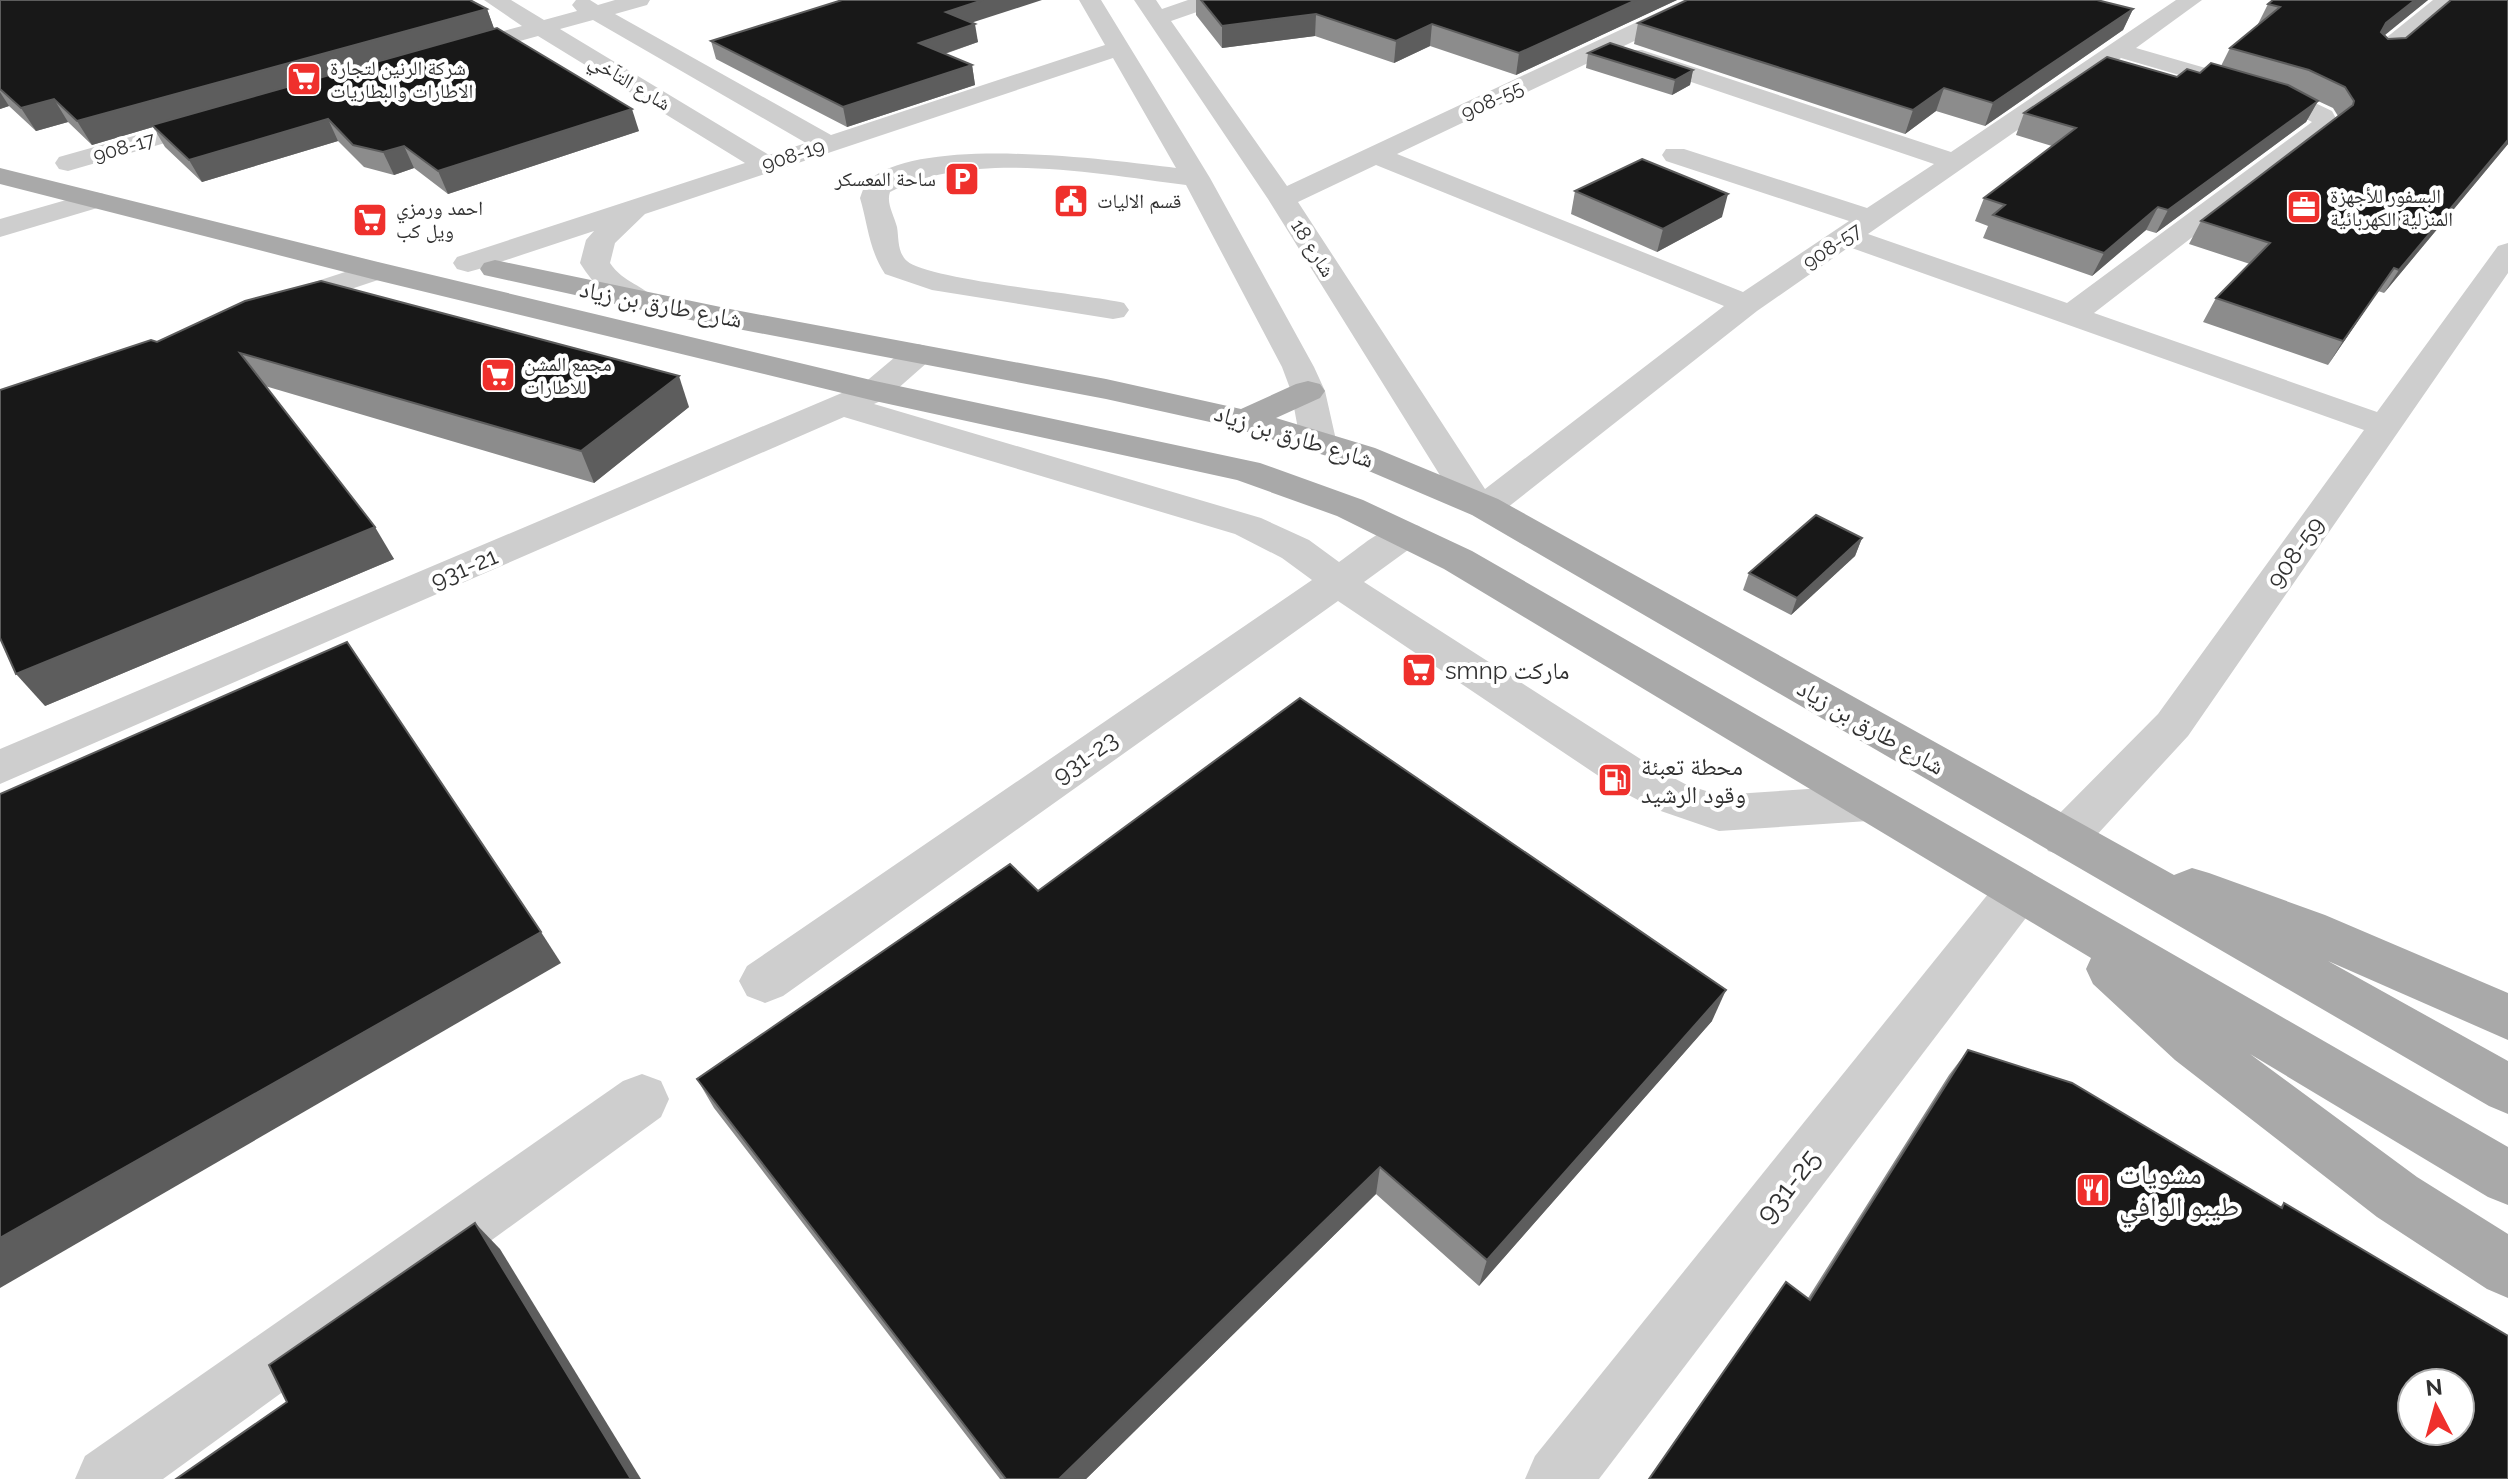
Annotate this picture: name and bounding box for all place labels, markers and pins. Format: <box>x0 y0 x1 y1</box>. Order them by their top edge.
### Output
place label: شركة الرنين لتجارة الاطارات والبطاريات <box>330 56 473 103</box>
supermarket icon: شركة الرنين لتجارة الاطارات والبطاريات <box>285 60 323 98</box>
parking icon: ساحة المعسكر <box>943 160 981 198</box>
place label: ساحة المعسكر <box>834 167 936 191</box>
public building icon: قسم الاليات <box>1052 182 1090 220</box>
place label: البسفور للأجهزة المنزلية الكهربائية <box>2330 184 2453 231</box>
office icon: البسفور للأجهزة المنزلية الكهربائية <box>2285 188 2323 226</box>
place label: قسم الاليات <box>1097 189 1181 215</box>
place label: احمد ورمزي ويل كب <box>396 196 483 243</box>
supermarket icon: احمد ورمزي ويل كب <box>351 201 389 239</box>
place label: مجمع المشن للاطارات <box>524 352 612 399</box>
supermarket icon: مجمع المشن للاطارات <box>479 356 517 394</box>
supermarket icon: smnp ماركت <box>1400 651 1438 689</box>
place label: smnp ماركت <box>1445 656 1569 685</box>
place label: محطة تعبئة وقود الرشيد <box>1641 752 1746 809</box>
fuel station icon: محطة تعبئة وقود الرشيد <box>1596 761 1634 799</box>
place label: مشويات طيبو الوافي <box>2119 1158 2239 1229</box>
restaurant icon: مشويات طيبو الوافي <box>2074 1171 2112 1209</box>

